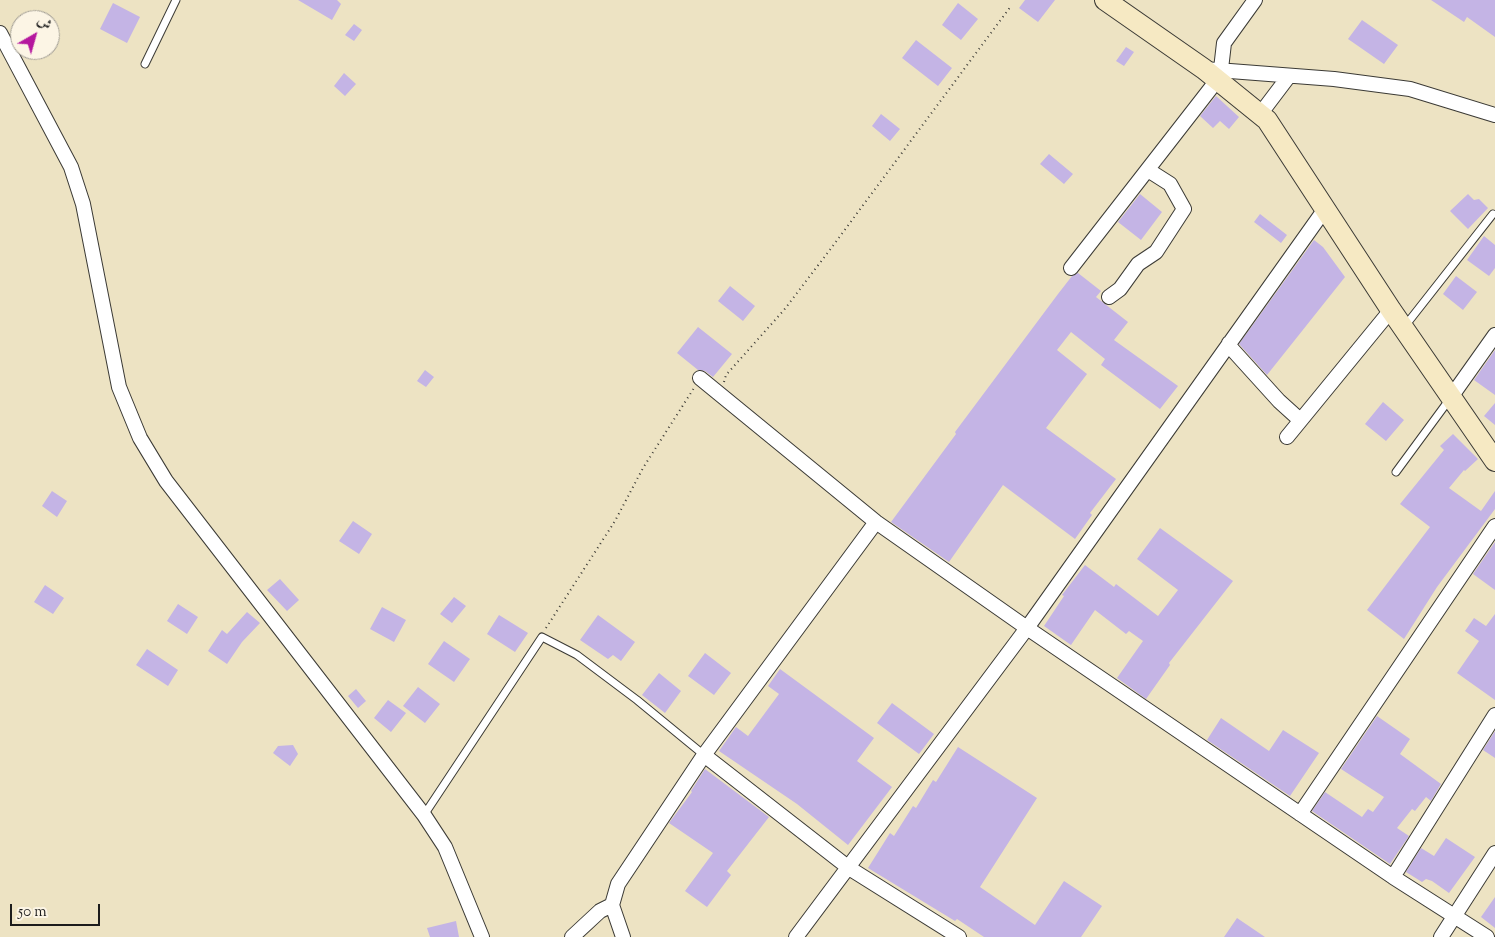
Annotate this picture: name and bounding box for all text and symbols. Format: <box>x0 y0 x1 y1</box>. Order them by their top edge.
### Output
north arrow <box>10 10 60 60</box>
text: ش <box>32 12 55 36</box>
scale bar <box>12 894 102 926</box>
text: 50 m <box>18 902 47 923</box>

